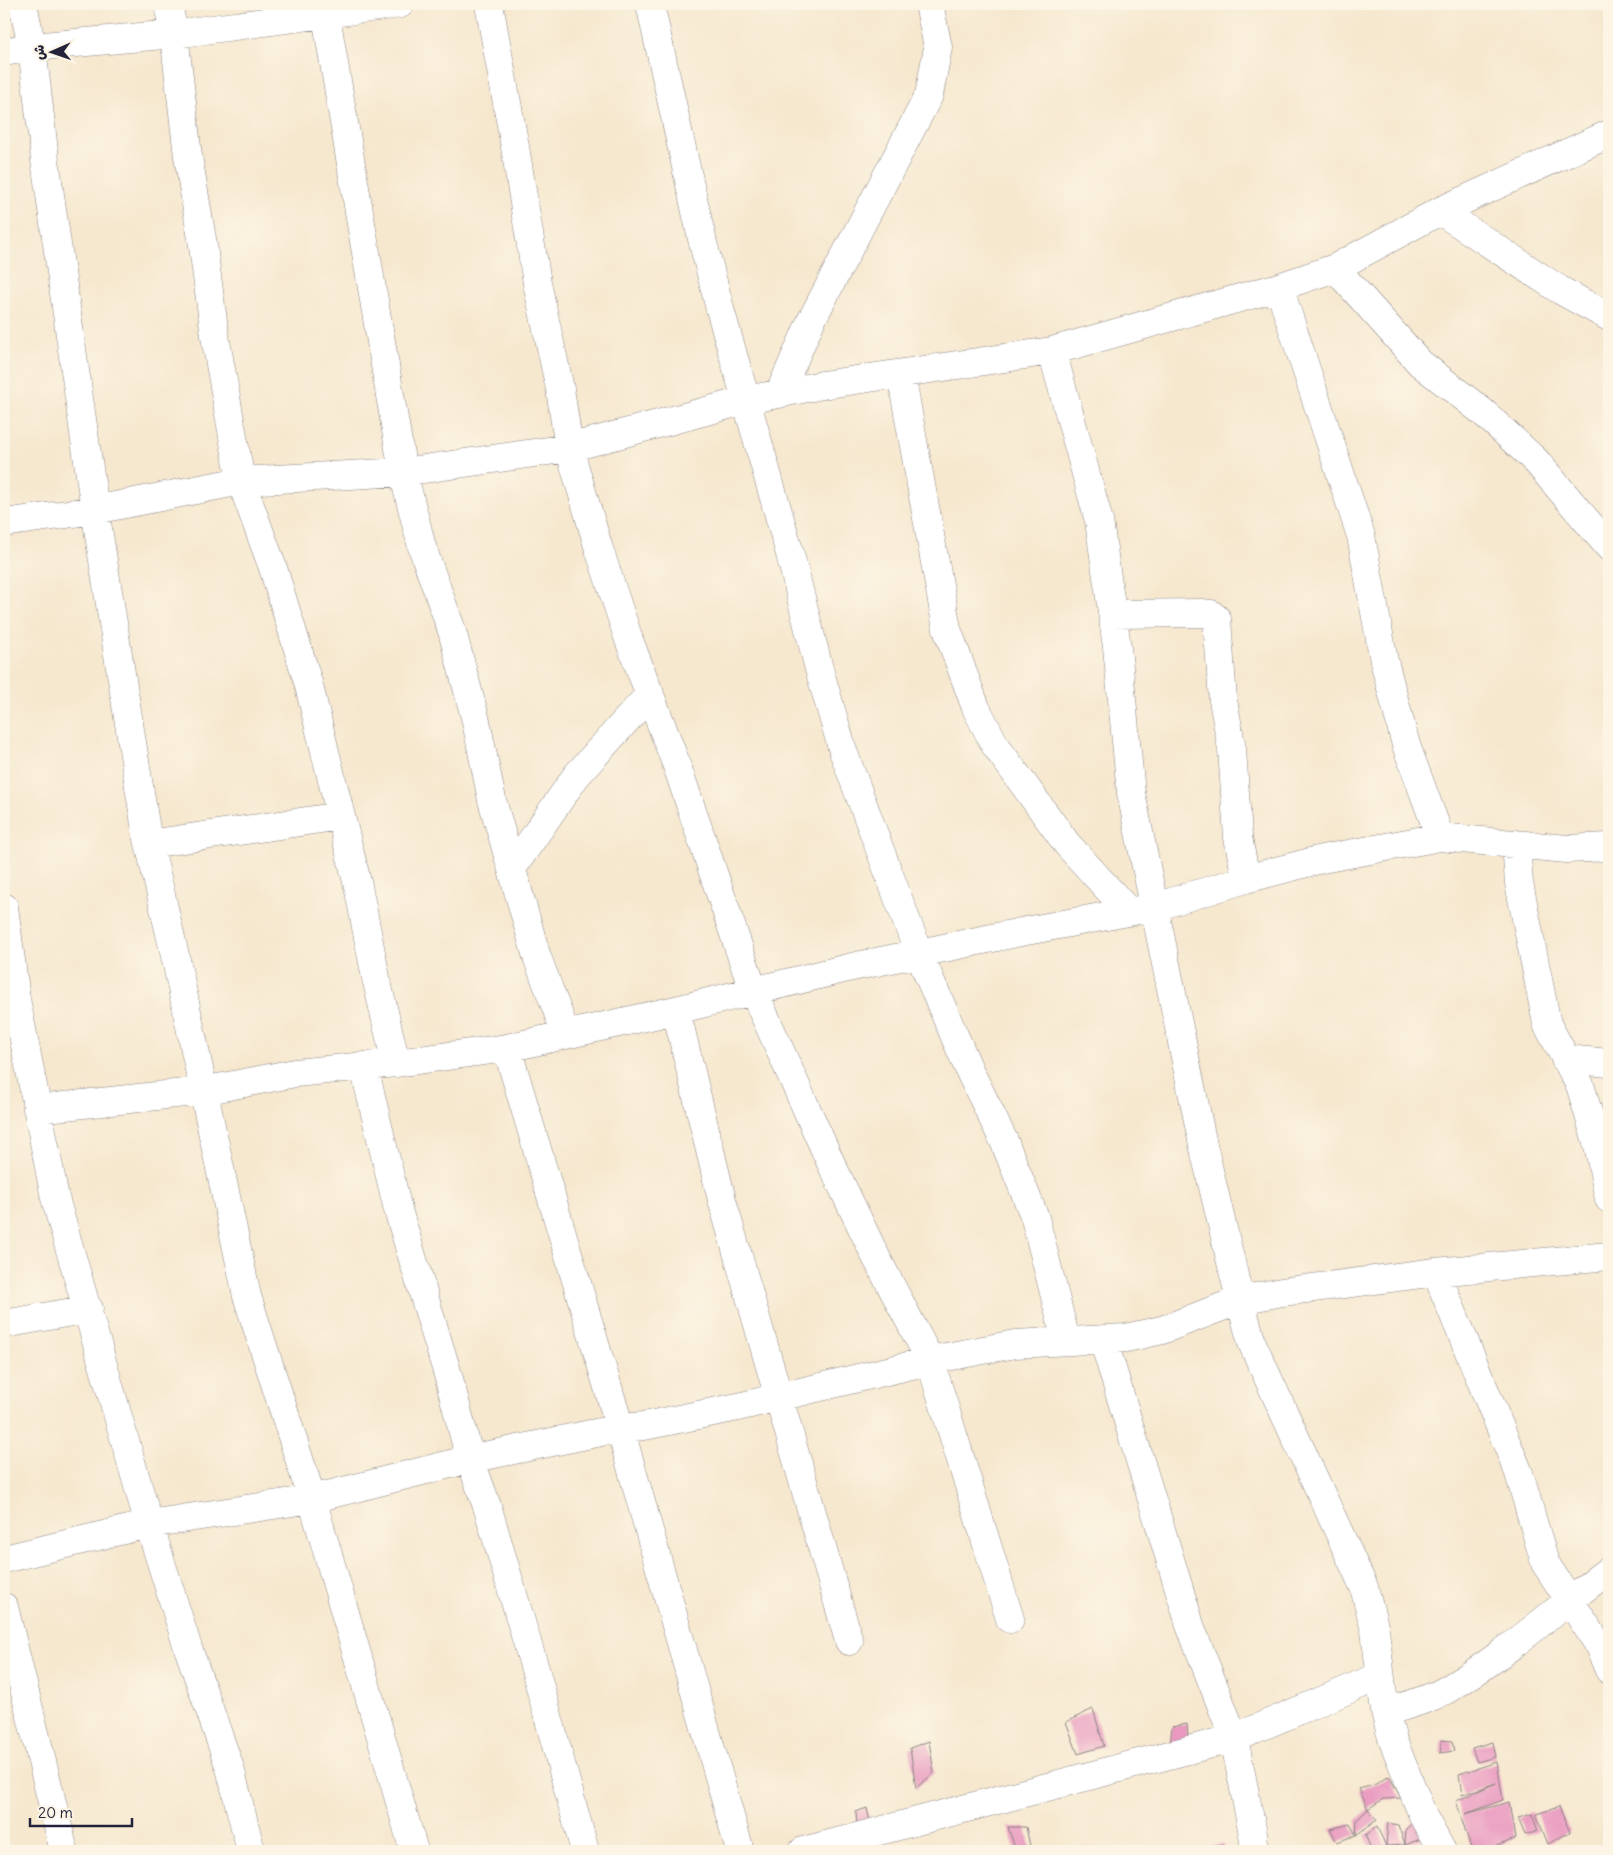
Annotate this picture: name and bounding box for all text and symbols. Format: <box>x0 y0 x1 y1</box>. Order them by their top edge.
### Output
north arrow <box>28 28 78 78</box>
text: ش <box>30 44 48 60</box>
scale bar <box>30 1795 132 1827</box>
text: 20 m <box>38 1803 73 1822</box>

